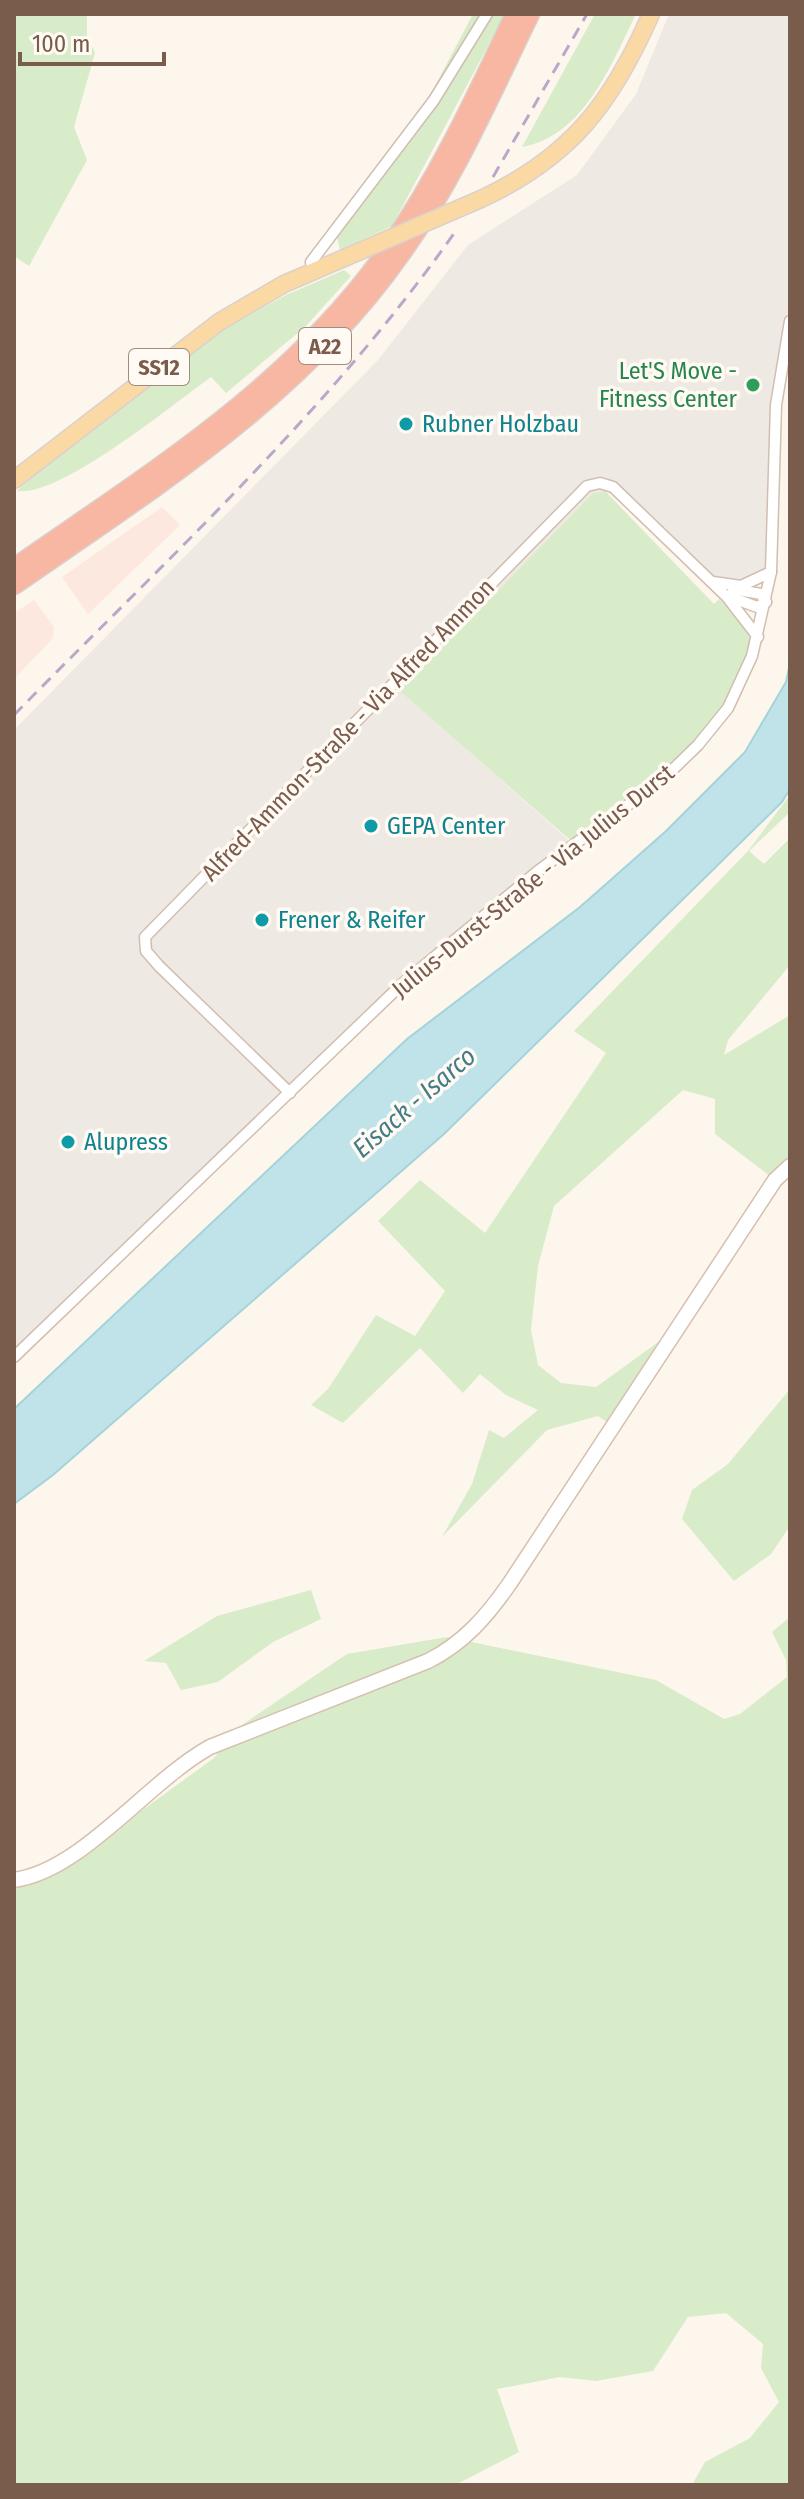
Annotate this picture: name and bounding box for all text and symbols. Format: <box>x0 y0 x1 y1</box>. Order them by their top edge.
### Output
scale bar <box>20 16 164 66</box>
text: 100 m <box>32 30 90 58</box>
road number: A22 <box>299 328 351 364</box>
road number: SS12 <box>129 349 189 385</box>
place label: Let'S Move - Fitness Center <box>599 357 738 413</box>
marker: Let'S Move - Fitness Center <box>744 376 762 394</box>
place label: Rubner Holzbau <box>422 410 579 438</box>
marker: Rubner Holzbau <box>397 415 415 433</box>
street label: Alfred-Ammon-Straße - Via Alfred Ammon <box>196 573 500 887</box>
street label: Julius-Durst-Straße - Via Julius Durst <box>386 758 680 1003</box>
place label: GEPA Center <box>387 812 506 840</box>
marker: GEPA Center <box>362 817 380 835</box>
place label: Frener & Reifer <box>278 906 426 934</box>
marker: Frener & Reifer <box>253 911 271 929</box>
water label: Eisack - Isarco <box>347 1041 482 1164</box>
place label: Alupress <box>84 1128 168 1156</box>
marker: Alupress <box>59 1133 77 1151</box>

